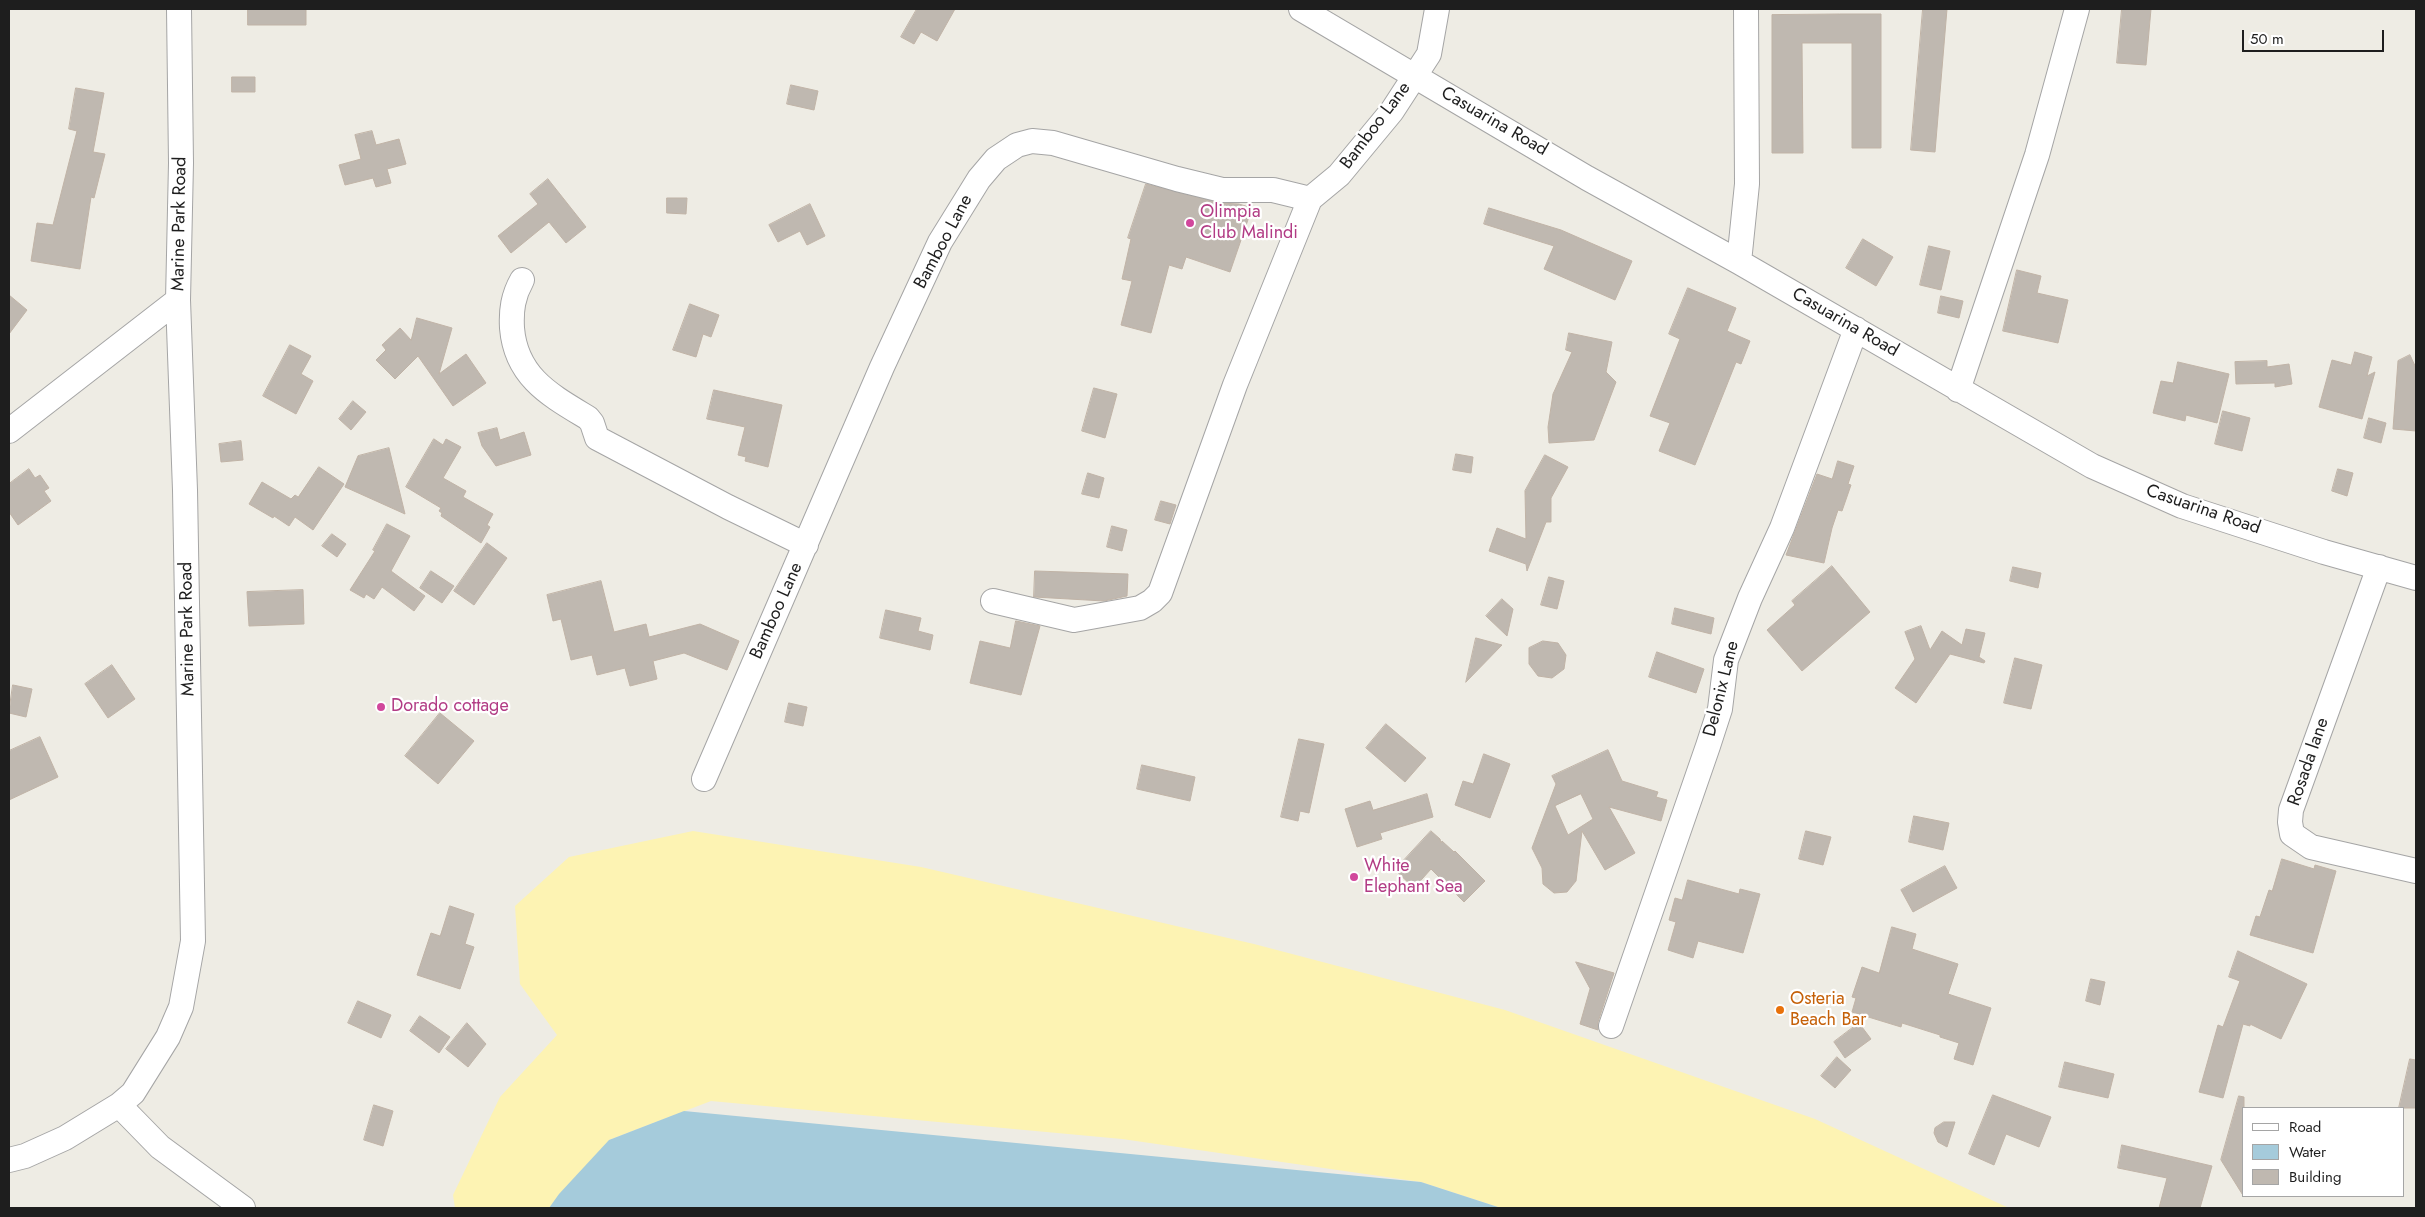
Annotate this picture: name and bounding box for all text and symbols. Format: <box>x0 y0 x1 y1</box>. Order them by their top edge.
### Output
scale bar <box>2245 20 2388 52</box>
text: 50 m <box>2250 28 2284 50</box>
street label: Bamboo Lane <box>1336 78 1416 174</box>
street label: Casuarina Road <box>1437 83 1551 161</box>
street label: Marine Park Road <box>168 157 192 291</box>
street label: Bamboo Lane <box>910 191 978 293</box>
place label: Olimpia Club Malindi <box>1200 202 1298 244</box>
marker: Olimpia Club Malindi <box>1184 217 1196 229</box>
street label: Casuarina Road <box>1788 284 1902 362</box>
street label: Casuarina Road <box>2143 480 2263 540</box>
street label: Bamboo Lane <box>746 559 808 663</box>
street label: Marine Park Road <box>176 562 200 696</box>
street label: Delonix Lane <box>1700 639 1744 739</box>
place label: Dorado cottage <box>391 696 509 718</box>
marker: Dorado cottage <box>375 701 387 713</box>
street label: Rosada lane <box>2284 715 2334 809</box>
place label: White Elephant Sea <box>1364 856 1463 899</box>
marker: White Elephant Sea <box>1348 871 1360 883</box>
place label: Osteria Beach Bar <box>1790 989 1866 1032</box>
marker: Osteria Beach Bar <box>1774 1004 1786 1016</box>
legend <box>2242 1107 2405 1197</box>
text: Road <box>2289 1116 2321 1138</box>
text: Water <box>2289 1141 2326 1163</box>
text: Building <box>2289 1166 2341 1188</box>

